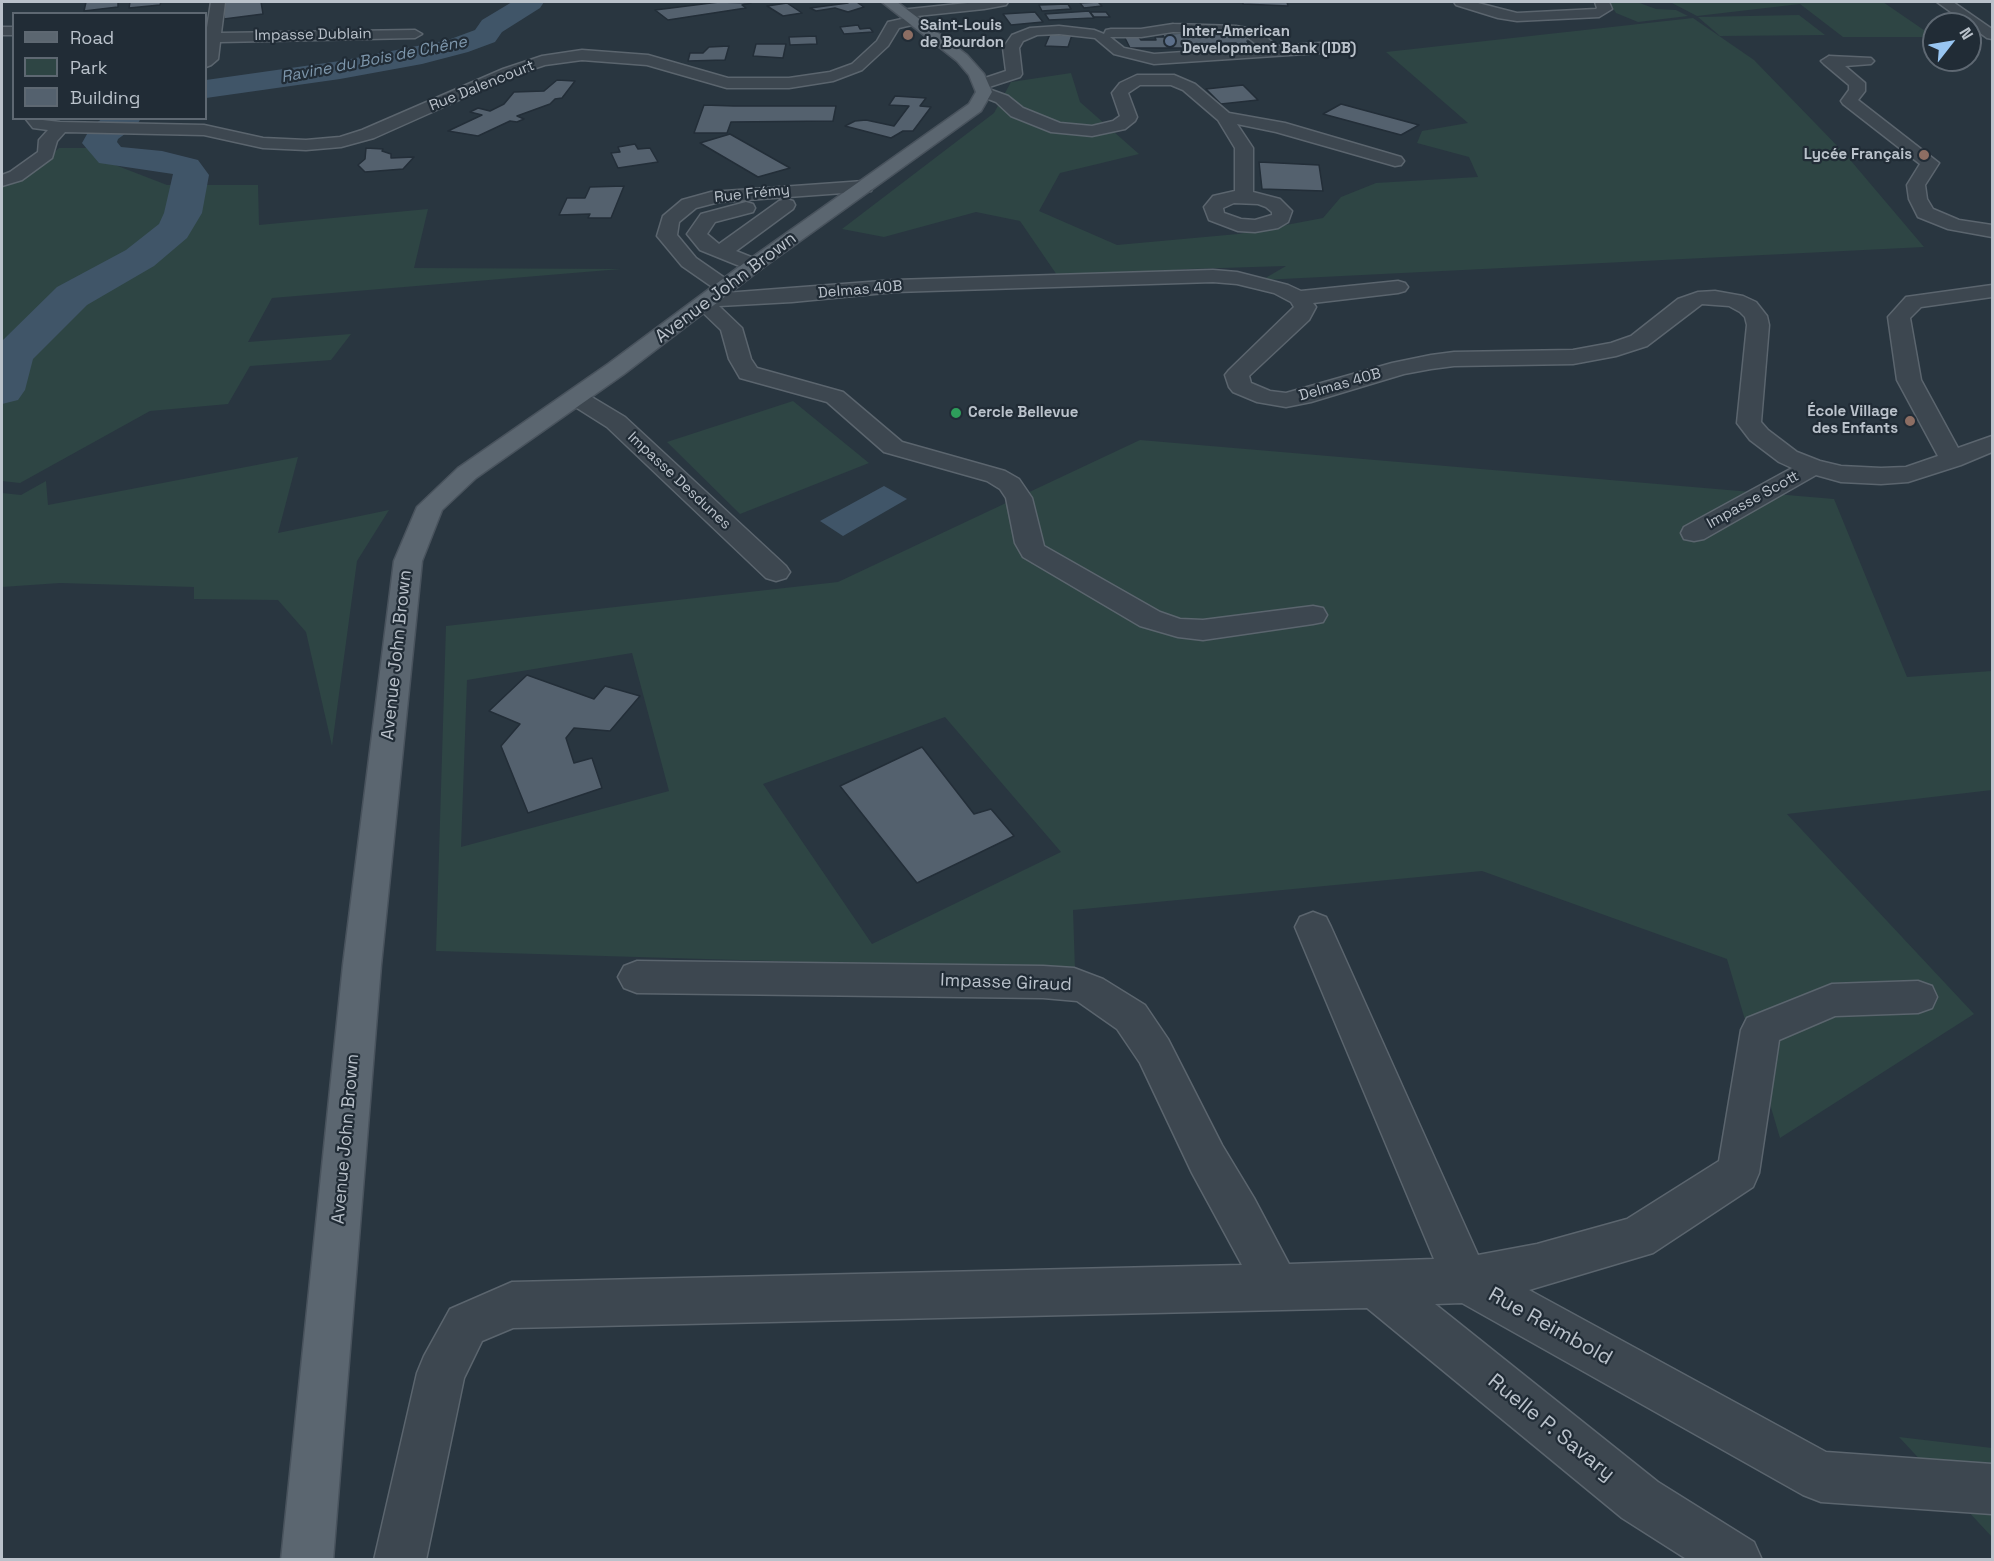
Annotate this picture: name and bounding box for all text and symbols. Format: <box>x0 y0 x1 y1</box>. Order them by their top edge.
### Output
legend <box>12 12 207 120</box>
north arrow <box>1922 12 1982 72</box>
place label: Saint-Louis de Bourdon <box>920 17 1004 52</box>
place label: Inter-American Development Bank (IDB) <box>1182 23 1356 58</box>
text: N <box>1954 23 1978 44</box>
street label: Impasse Dublain <box>254 25 372 45</box>
text: Road <box>70 26 114 49</box>
marker: Saint-Louis de Bourdon <box>901 28 915 42</box>
water label: Ravine du Bois de Chêne <box>280 33 468 87</box>
marker: Inter-American Development Bank (IDB) <box>1163 34 1177 48</box>
text: Park <box>70 56 107 79</box>
street label: Rue Dalencourt <box>427 57 537 115</box>
text: Building <box>70 86 140 109</box>
place label: Lycée Français <box>1804 146 1912 164</box>
marker: Lycée Français <box>1917 148 1931 162</box>
street label: Rue Frémy <box>713 181 791 207</box>
street label: Avenue John Brown <box>651 228 801 348</box>
street label: Delmas 40B <box>817 277 903 303</box>
street label: Delmas 40B <box>1297 365 1383 405</box>
place label: École Village des Enfants <box>1807 403 1898 438</box>
place label: Cercle Bellevue <box>968 404 1078 422</box>
marker: Cercle Bellevue <box>949 406 963 420</box>
marker: École Village des Enfants <box>1903 414 1917 428</box>
street label: Impasse Desdunes <box>624 428 734 534</box>
street label: Impasse Scott <box>1704 467 1802 533</box>
street label: Avenue John Brown <box>377 569 417 741</box>
street label: Impasse Giraud <box>940 970 1072 996</box>
street label: Avenue John Brown <box>328 1053 364 1225</box>
street label: Rue Reimbold <box>1484 1283 1616 1371</box>
street label: Ruelle P. Savary <box>1482 1369 1620 1487</box>

